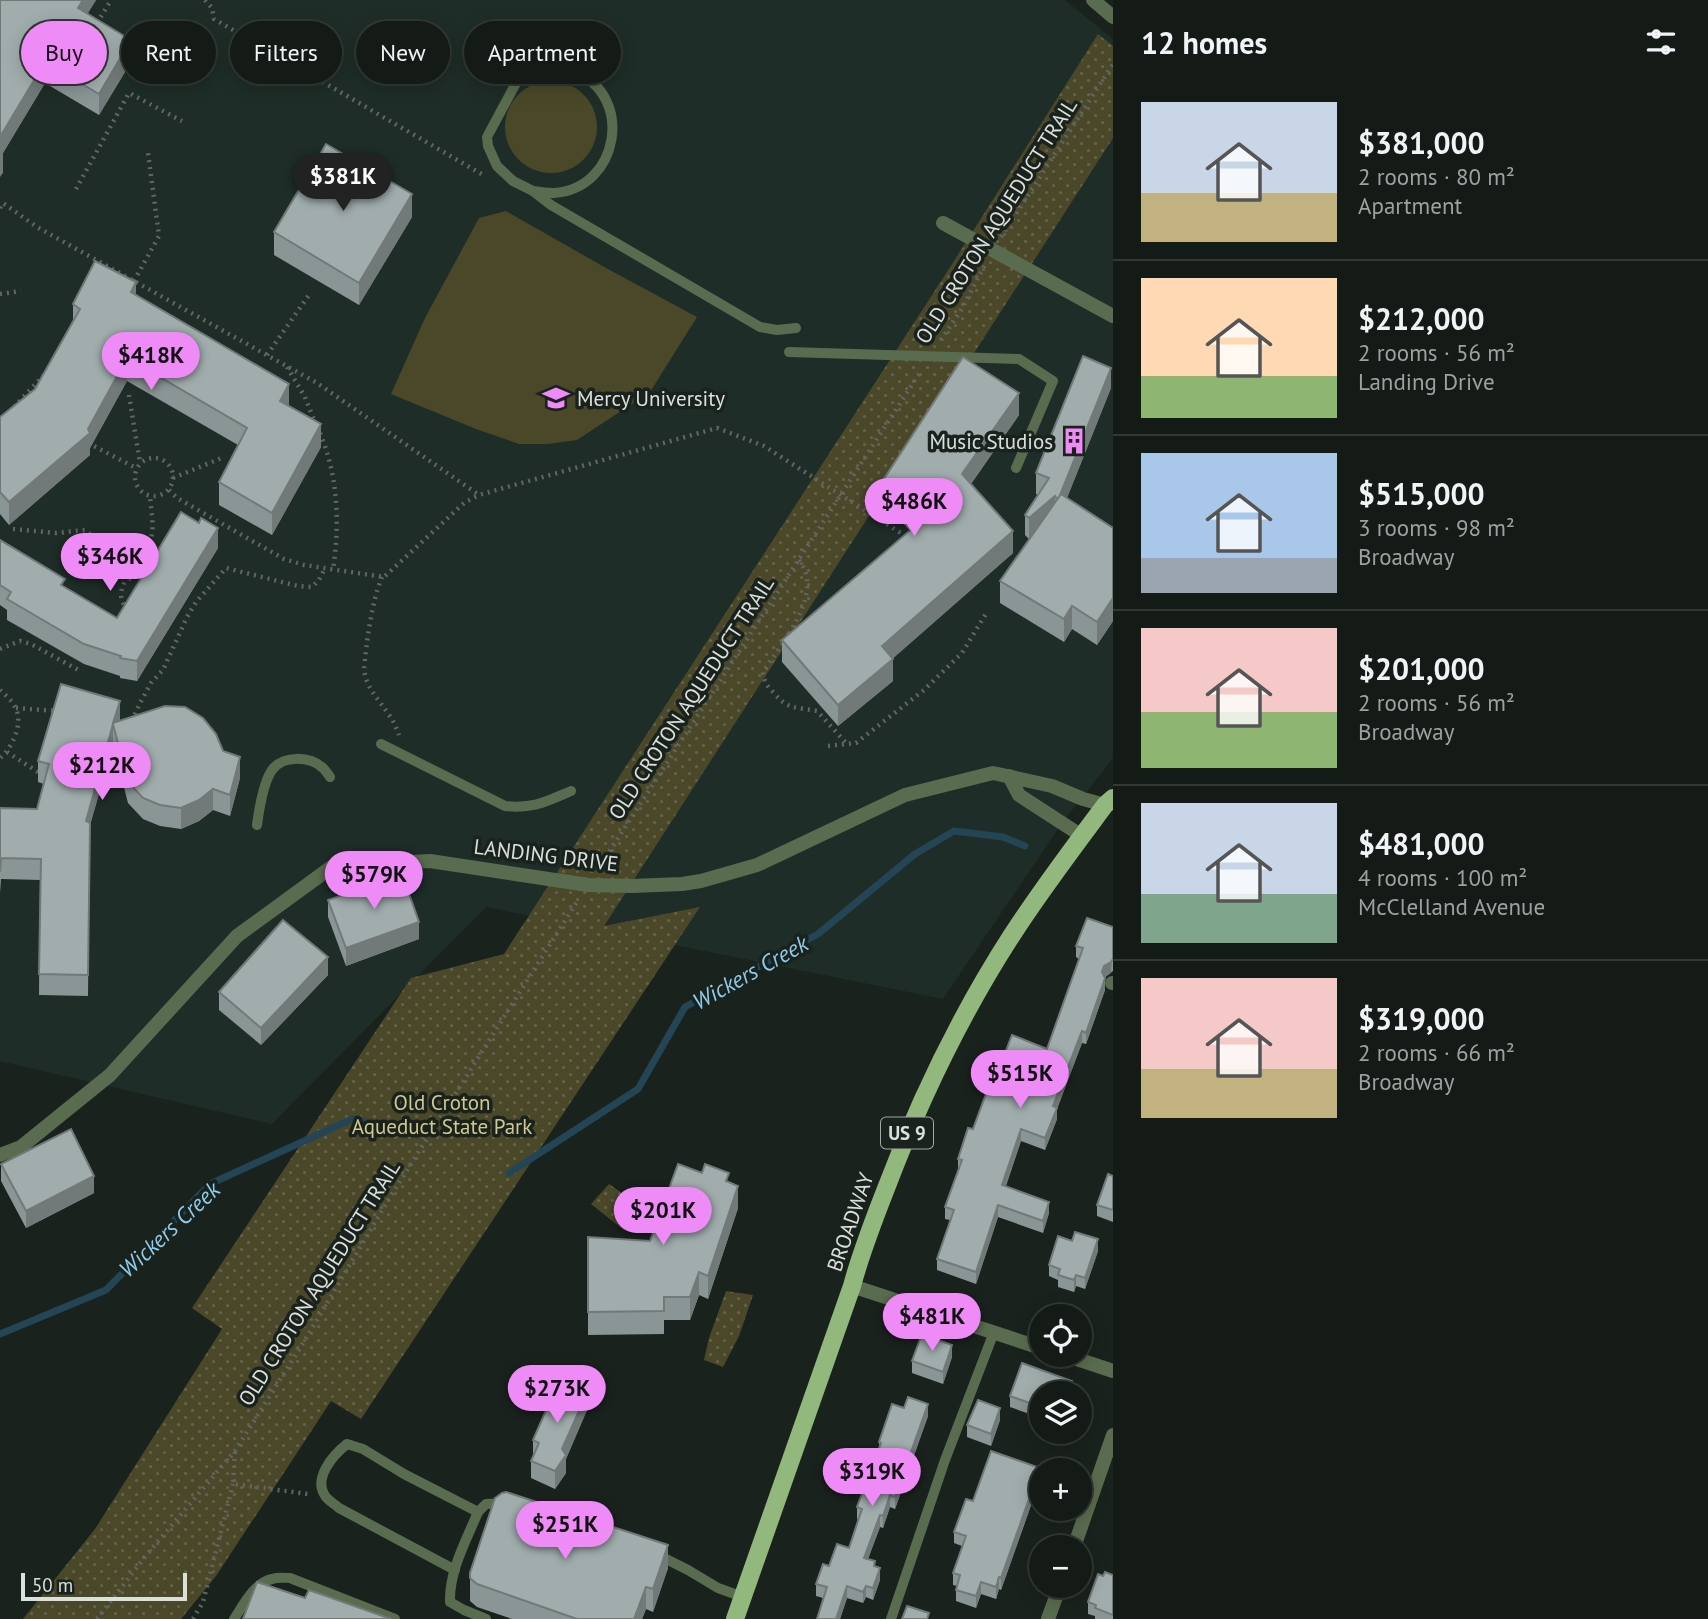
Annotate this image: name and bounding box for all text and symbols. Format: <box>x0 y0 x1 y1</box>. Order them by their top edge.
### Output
chip: Buy <box>21 21 107 84</box>
chip: Rent <box>121 21 216 84</box>
chip: Filters <box>230 21 342 84</box>
chip: New <box>356 21 450 84</box>
chip: Apartment <box>464 21 621 84</box>
text: 12 homes <box>1141 23 1267 62</box>
icon: filters <box>1642 23 1680 61</box>
street label: OLD CROTON AQUEDUCT TRAIL <box>909 93 1083 349</box>
text: $381,000 <box>1358 123 1485 162</box>
icon: home <box>1197 130 1281 214</box>
pin: $381K <box>294 154 392 213</box>
text: $381K <box>310 161 376 190</box>
text: 2 rooms · 80 m² <box>1358 162 1515 191</box>
text: Apartment <box>1358 191 1462 220</box>
text: $212,000 <box>1358 299 1485 338</box>
icon: home <box>1197 306 1281 390</box>
pin: $418K <box>102 332 200 392</box>
text: 2 rooms · 56 m² <box>1358 338 1515 367</box>
text: $418K <box>118 340 184 369</box>
text: Landing Drive <box>1358 367 1495 396</box>
school or university icon: Mercy University <box>541 383 571 413</box>
place label: Mercy University <box>577 385 725 412</box>
building icon: Music Studios <box>1059 426 1089 456</box>
place label: Music Studios <box>929 428 1053 455</box>
text: $515,000 <box>1358 474 1485 513</box>
pin: $486K <box>865 478 963 538</box>
icon: home <box>1197 481 1281 565</box>
text: $486K <box>881 486 947 515</box>
text: 3 rooms · 98 m² <box>1358 513 1515 542</box>
pin: $346K <box>61 534 159 593</box>
text: $346K <box>77 541 143 570</box>
text: Broadway <box>1358 542 1454 571</box>
street label: OLD CROTON AQUEDUCT TRAIL <box>602 571 780 824</box>
text: $201,000 <box>1358 649 1485 688</box>
icon: home <box>1197 656 1281 740</box>
text: 2 rooms · 56 m² <box>1358 688 1515 717</box>
text: Broadway <box>1358 717 1454 746</box>
pin: $212K <box>53 742 151 802</box>
text: $212K <box>69 750 135 779</box>
text: $481,000 <box>1358 824 1485 863</box>
icon: home <box>1197 831 1281 915</box>
street label: LANDING DRIVE <box>472 833 620 877</box>
pin: $579K <box>325 852 423 911</box>
text: $579K <box>341 859 407 888</box>
text: 4 rooms · 100 m² <box>1358 863 1527 892</box>
text: McClelland Avenue <box>1358 892 1545 921</box>
water label: Wickers Creek <box>687 928 814 1016</box>
text: $319,000 <box>1358 999 1485 1038</box>
icon: home <box>1197 1006 1281 1090</box>
text: 2 rooms · 66 m² <box>1358 1038 1515 1067</box>
pin: $515K <box>971 1050 1069 1110</box>
text: $515K <box>987 1058 1053 1087</box>
text: Broadway <box>1358 1067 1454 1096</box>
park label: Old Croton Aqueduct State Park <box>352 1089 532 1140</box>
road number: US 9 <box>881 1118 933 1148</box>
street label: OLD CROTON AQUEDUCT TRAIL <box>232 1155 406 1411</box>
street label: BROADWAY <box>821 1169 880 1275</box>
water label: Wickers Creek <box>112 1174 227 1283</box>
pin: $201K <box>614 1188 712 1247</box>
text: $201K <box>630 1195 696 1224</box>
pin: $481K <box>883 1294 981 1353</box>
text: $481K <box>899 1301 965 1330</box>
map controls <box>1029 1304 1092 1598</box>
button: locate <box>1029 1304 1092 1367</box>
pin: $273K <box>508 1366 606 1425</box>
text: $273K <box>524 1373 590 1402</box>
button: layers <box>1029 1381 1092 1444</box>
pin: $319K <box>823 1448 921 1508</box>
text: $319K <box>839 1456 905 1485</box>
button: + <box>1029 1458 1092 1521</box>
pin: $251K <box>516 1502 614 1561</box>
text: $251K <box>532 1509 598 1538</box>
button: − <box>1029 1535 1092 1598</box>
scale bar <box>21 1570 187 1602</box>
text: 50 m <box>32 1573 73 1597</box>

